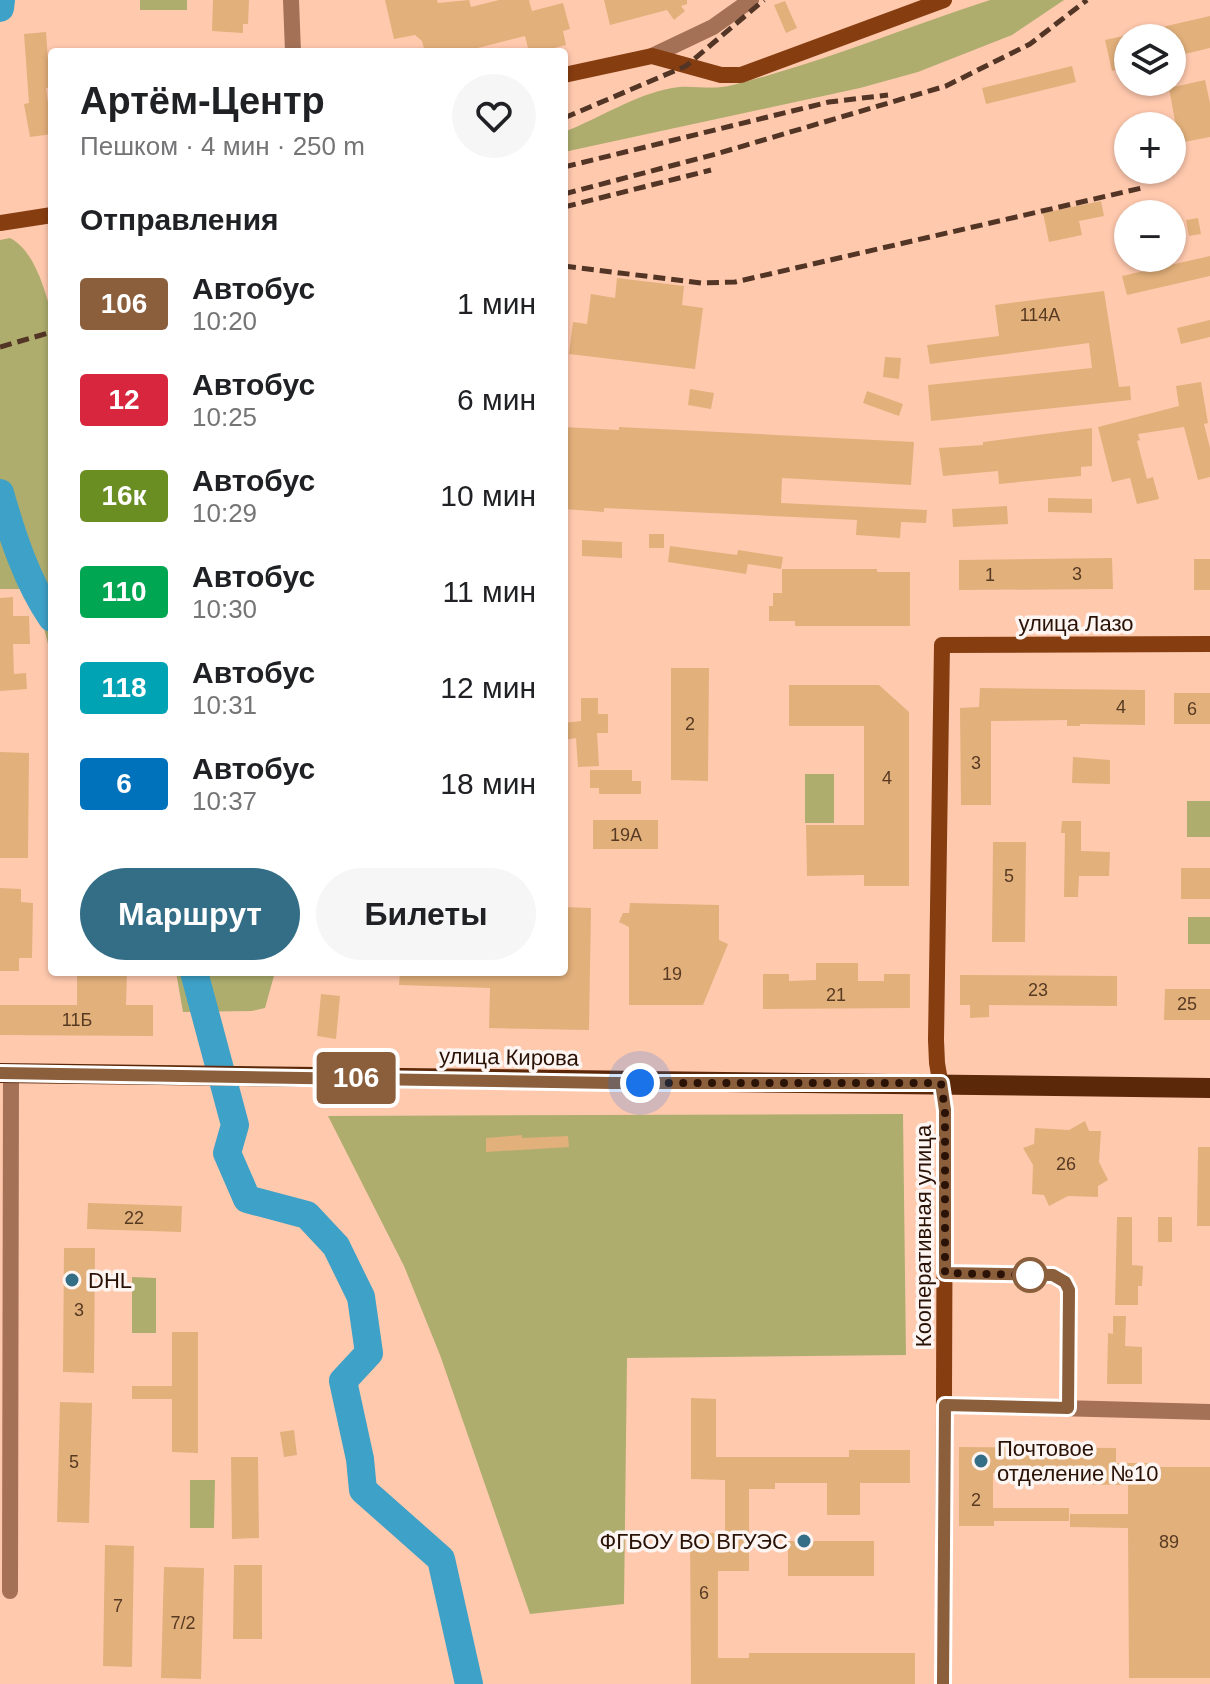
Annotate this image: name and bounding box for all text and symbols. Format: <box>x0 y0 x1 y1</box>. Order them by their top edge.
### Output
map controls <box>1114 24 1186 272</box>
button: layers <box>1114 24 1186 96</box>
button: heart <box>452 74 536 158</box>
text: Артём-Центр <box>80 80 325 122</box>
button: + <box>1114 112 1186 184</box>
text: Пешком · 4 мин · 250 m <box>80 131 365 161</box>
button: − <box>1114 200 1186 272</box>
text: Отправления <box>80 203 279 236</box>
text: Автобус <box>192 272 315 305</box>
text: 1 мин <box>457 287 536 320</box>
text: 106 <box>101 288 147 319</box>
house number: 114А <box>1020 305 1060 325</box>
text: 10:20 <box>192 306 257 336</box>
text: Автобус <box>192 368 315 401</box>
text: 6 мин <box>457 383 536 416</box>
text: 12 <box>108 384 140 415</box>
text: 10:25 <box>192 402 257 432</box>
text: Автобус <box>192 464 315 497</box>
text: 10 мин <box>440 479 536 512</box>
text: 16к <box>101 480 147 511</box>
text: 10:29 <box>192 498 257 528</box>
text: Автобус <box>192 560 315 593</box>
house number: 3 <box>1072 564 1082 584</box>
house number: 1 <box>985 565 995 585</box>
text: 11 мин <box>443 575 536 608</box>
text: 110 <box>101 576 147 607</box>
text: 10:30 <box>192 594 257 624</box>
street label: улица Лазо <box>1018 611 1134 636</box>
text: Автобус <box>192 656 315 689</box>
text: 12 мин <box>440 671 536 704</box>
text: 118 <box>101 672 147 703</box>
text: 10:31 <box>192 690 257 720</box>
house number: 4 <box>1116 697 1126 717</box>
house number: 6 <box>1187 699 1197 719</box>
house number: 2 <box>685 714 695 734</box>
text: Автобус <box>192 752 315 785</box>
house number: 3 <box>971 753 981 773</box>
text: 18 мин <box>440 767 536 800</box>
text: 6 <box>116 768 132 799</box>
house number: 4 <box>882 768 892 788</box>
text: 10:37 <box>192 786 257 816</box>
house number: 19А <box>610 825 642 845</box>
house number: 5 <box>1004 866 1014 886</box>
button: Маршрут <box>80 868 300 960</box>
button: Билеты <box>316 868 536 960</box>
house number: 19 <box>662 964 682 984</box>
house number: 23 <box>1028 980 1048 1000</box>
house number: 21 <box>826 985 846 1005</box>
house number: 25 <box>1177 994 1197 1014</box>
house number: 11Б <box>62 1010 92 1030</box>
street label: улица Кирова <box>439 1043 580 1071</box>
line badge: 106 <box>310 1052 402 1104</box>
text: 106 <box>333 1062 379 1093</box>
your location <box>620 1063 660 1103</box>
street label: Кооперативная улица <box>911 1124 936 1347</box>
house number: 26 <box>1056 1154 1076 1174</box>
house number: 22 <box>124 1208 144 1228</box>
unlabelled marker <box>1013 1258 1047 1292</box>
place label: DHL <box>88 1268 132 1293</box>
marker: DHL <box>63 1271 81 1289</box>
house number: 3 <box>74 1300 84 1320</box>
place label: Почтовое отделение №10 <box>997 1436 1158 1486</box>
house number: 5 <box>69 1452 79 1472</box>
marker: Почтовое отделение №10 <box>972 1452 990 1470</box>
house number: 2 <box>971 1490 981 1510</box>
place label: ФГБОУ ВО ВГУЭС <box>600 1529 788 1554</box>
marker: ФГБОУ ВО ВГУЭС <box>795 1532 813 1550</box>
house number: 89 <box>1159 1532 1179 1552</box>
house number: 6 <box>699 1583 709 1603</box>
house number: 7 <box>113 1596 123 1616</box>
house number: 7/2 <box>170 1613 196 1633</box>

